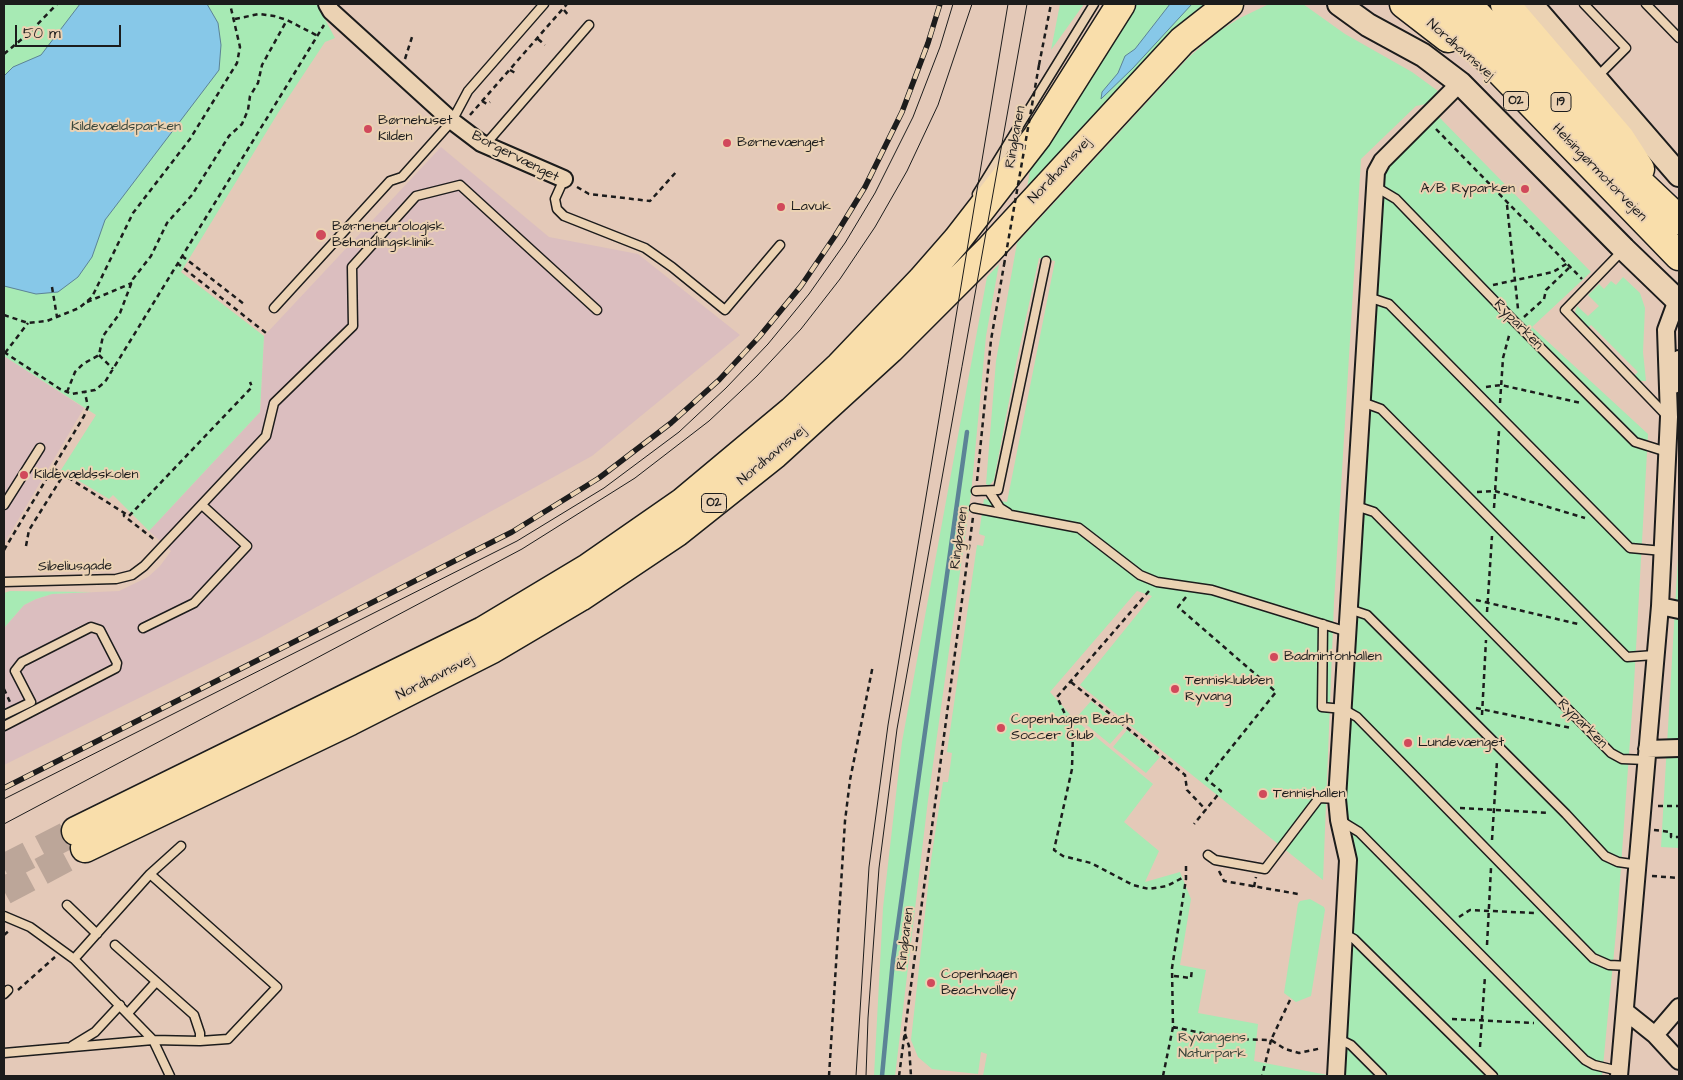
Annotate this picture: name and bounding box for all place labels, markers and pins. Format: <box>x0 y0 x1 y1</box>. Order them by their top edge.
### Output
place label: Børnehuset Kilden <box>378 113 452 146</box>
marker: Børnehuset Kilden <box>362 123 374 135</box>
place label: Børnevænget <box>737 135 825 151</box>
marker: Børnevænget <box>721 137 733 149</box>
place label: A/B Ryparken <box>1421 181 1515 197</box>
marker: A/B Ryparken <box>1519 183 1531 195</box>
place label: Lavuk <box>791 199 831 215</box>
marker: Lavuk <box>775 201 787 213</box>
place label: Børneneurologisk Behandlingsklinik <box>332 219 444 252</box>
marker: Børneneurologisk Behandlingsklinik <box>314 228 328 242</box>
place label: Kildevældsskolen <box>34 467 138 483</box>
marker: Kildevældsskolen <box>18 469 30 481</box>
place label: Badmintonhallen <box>1284 649 1382 665</box>
marker: Badmintonhallen <box>1268 651 1280 663</box>
place label: Tennisklubben Ryvang <box>1185 673 1273 706</box>
marker: Tennisklubben Ryvang <box>1169 683 1181 695</box>
place label: Copenhagen Beach Soccer Club <box>1011 712 1133 744</box>
marker: Copenhagen Beach Soccer Club <box>995 722 1007 734</box>
place label: Lundevænget <box>1418 735 1504 751</box>
marker: Lundevænget <box>1402 737 1414 749</box>
place label: Tennishallen <box>1273 786 1345 802</box>
marker: Tennishallen <box>1257 788 1269 800</box>
place label: Copenhagen Beachvolley <box>941 967 1017 1000</box>
marker: Copenhagen Beachvolley <box>925 977 937 989</box>

